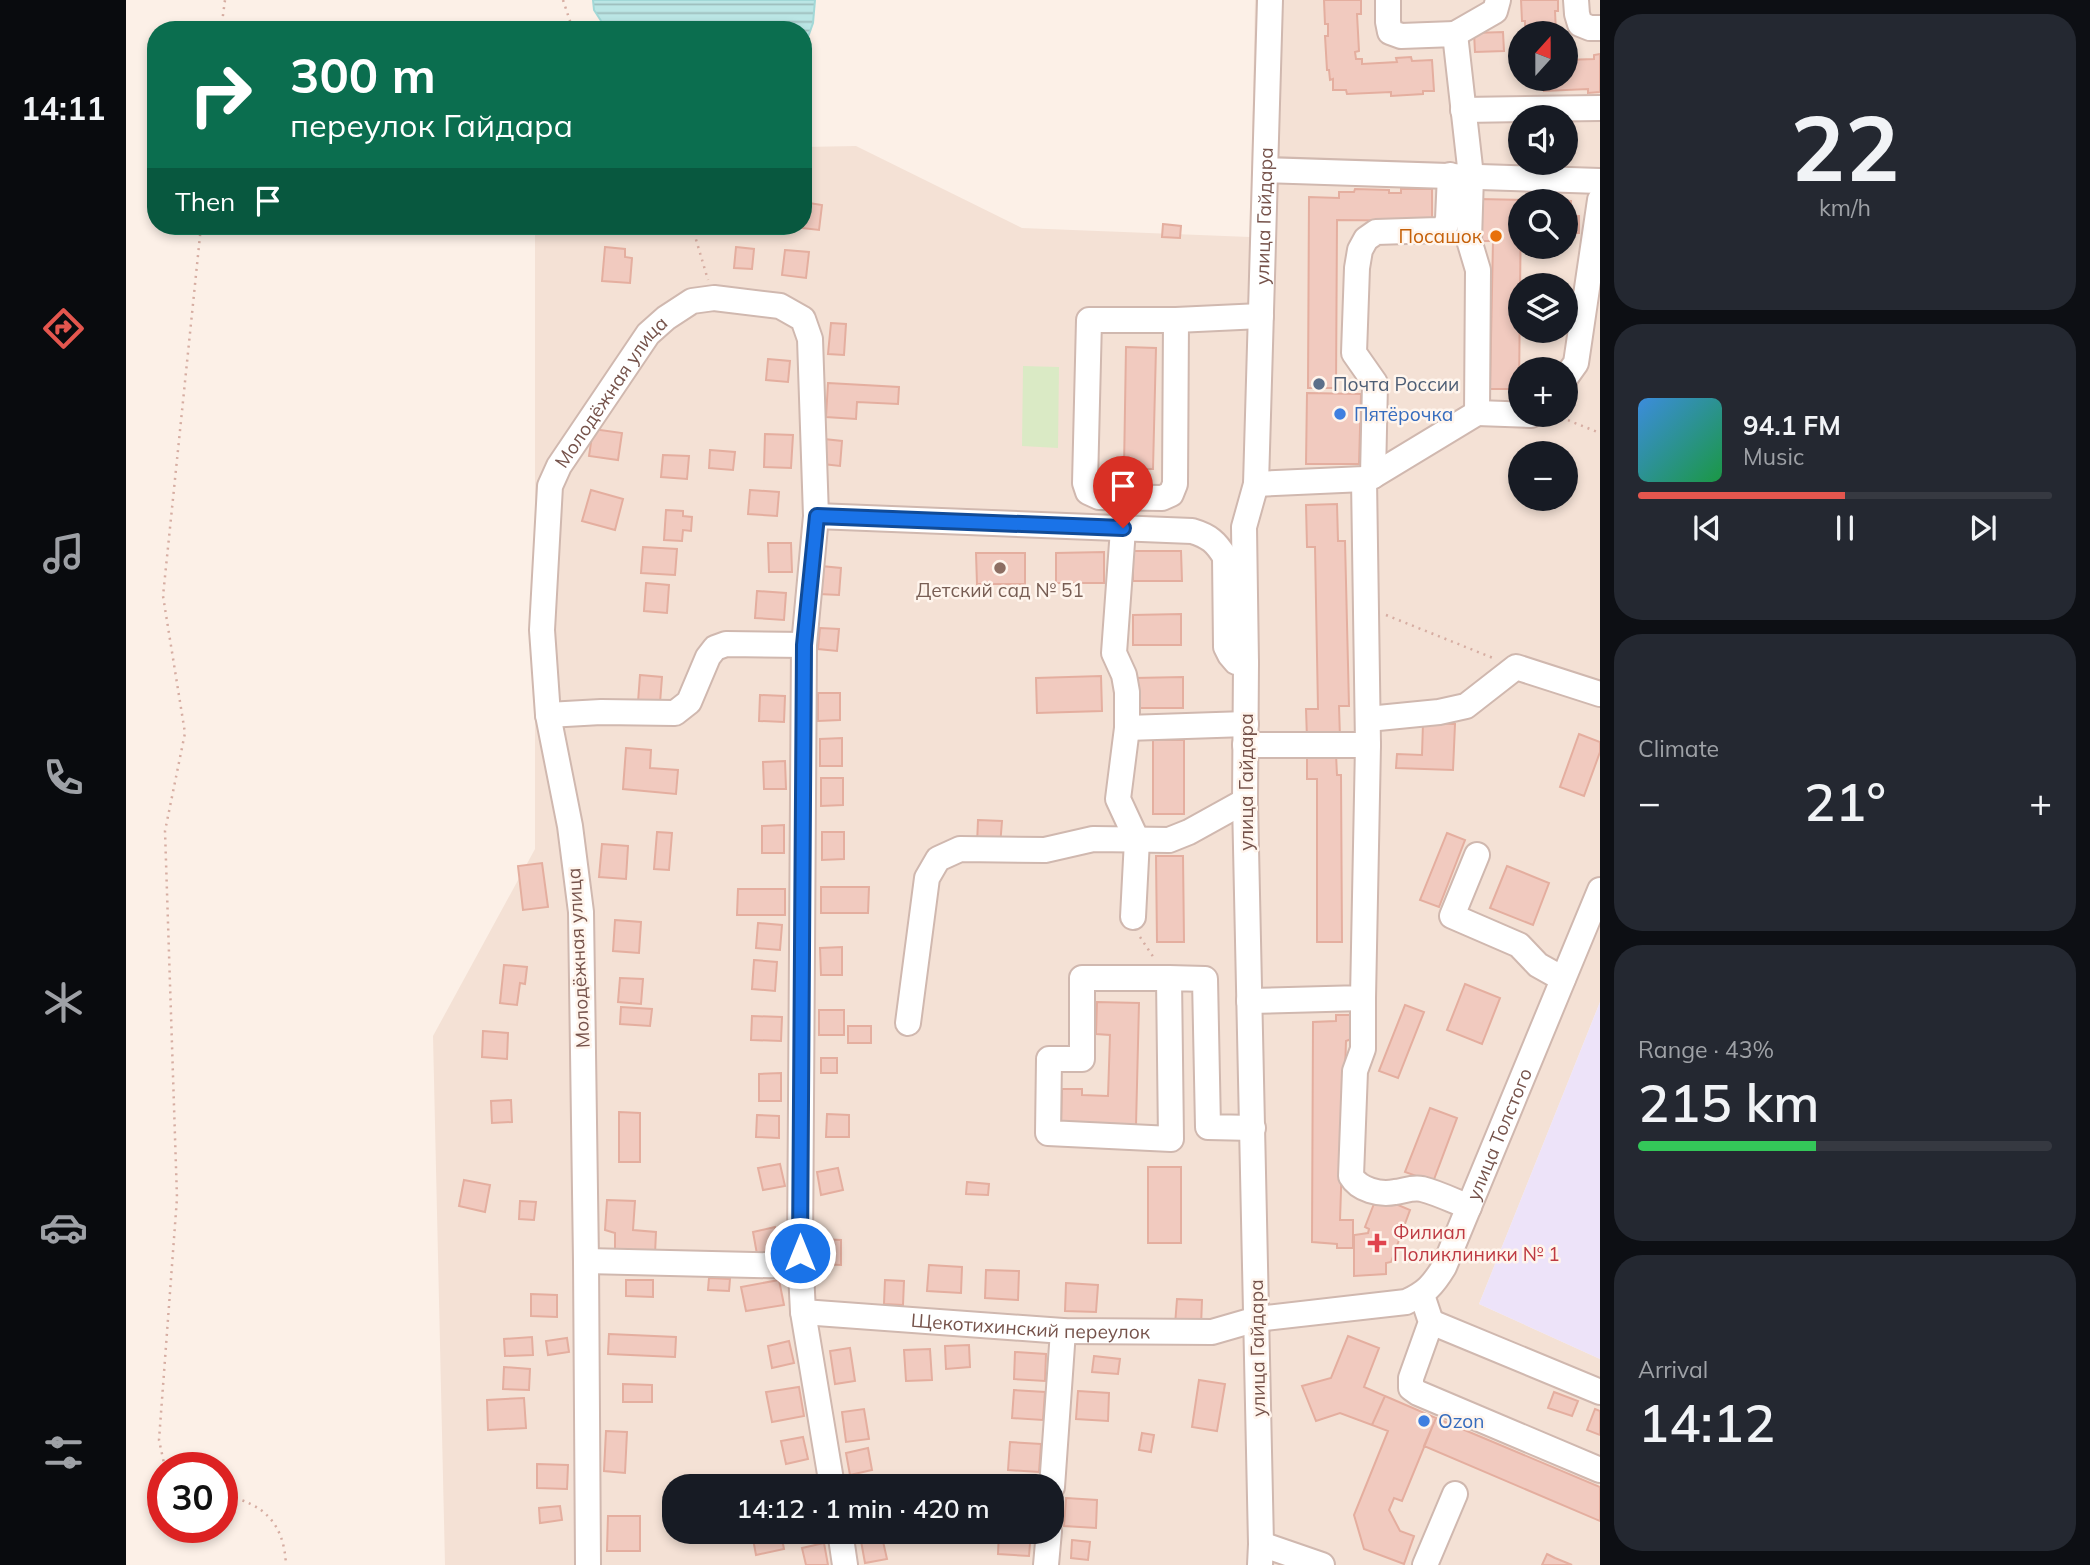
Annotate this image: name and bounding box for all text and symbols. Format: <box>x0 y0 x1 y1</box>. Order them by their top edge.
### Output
north arrow <box>1508 21 1578 91</box>
map controls <box>1508 21 1578 511</box>
text: 300 m <box>290 44 436 105</box>
icon: right <box>175 49 266 140</box>
text: 14:11 <box>21 88 105 128</box>
text: 22 <box>1790 90 1900 204</box>
text: переулок Гайдара <box>290 105 573 145</box>
button: sound <box>1508 105 1578 175</box>
street label: улица Гайдара <box>1250 147 1278 285</box>
icon: arrive <box>249 182 287 220</box>
text: Then <box>175 185 235 218</box>
button: search <box>1508 189 1578 259</box>
text: km/h <box>1819 193 1871 222</box>
place label: Посашок <box>1398 224 1483 248</box>
marker: Посашок <box>1488 228 1504 244</box>
button: layers <box>1508 273 1578 343</box>
icon: directions <box>39 304 88 353</box>
street label: Молодёжная улица <box>549 311 672 472</box>
button: + <box>1508 357 1578 427</box>
place label: Почта России <box>1333 372 1459 396</box>
marker: Почта России <box>1311 376 1327 392</box>
place label: Пятёрочка <box>1354 402 1453 426</box>
marker: Пятёрочка <box>1332 406 1348 422</box>
text: 94.1 FM <box>1743 409 1841 442</box>
button: − <box>1508 441 1578 511</box>
text: Music <box>1743 442 1804 471</box>
pin <box>1093 456 1153 528</box>
icon: arrive <box>1104 467 1142 505</box>
icon: previous <box>1688 509 1726 547</box>
icon: pause <box>1826 509 1864 547</box>
icon: next <box>1964 509 2002 547</box>
icon: music <box>39 529 88 578</box>
marker: Детский сад № 51 <box>992 560 1008 576</box>
place label: Детский сад № 51 <box>916 578 1084 602</box>
street label: улица Гайдара <box>1234 713 1258 851</box>
text: Climate <box>1638 734 1719 763</box>
icon: phone <box>39 753 88 802</box>
text: 21° <box>1804 769 1886 834</box>
text: − <box>1638 778 1661 826</box>
text: + <box>2029 778 2052 826</box>
street label: Молодёжная улица <box>561 867 595 1049</box>
icon: climate <box>39 978 88 1027</box>
text: Range · 43% <box>1638 1035 1774 1064</box>
street label: улица Толстого <box>1461 1064 1537 1204</box>
text: 215 km <box>1638 1070 1819 1135</box>
icon: car <box>39 1203 88 1252</box>
position arrow <box>763 1216 837 1290</box>
place label: Филиал Поликлиники № 1 <box>1393 1220 1560 1266</box>
marker: Филиал Поликлиники № 1 <box>1367 1233 1387 1253</box>
street label: улица Гайдара <box>1244 1279 1270 1417</box>
street label: Щекотихинский переулок <box>910 1308 1151 1344</box>
text: Arrival <box>1638 1355 1708 1384</box>
text: 14:12 <box>1638 1390 1775 1455</box>
place label: Ozon <box>1438 1409 1484 1433</box>
marker: Ozon <box>1416 1413 1432 1429</box>
icon: filters <box>39 1428 88 1477</box>
speed limit sign: 30 <box>147 1452 238 1543</box>
text: 14:12 · 1 min · 420 m <box>736 1492 990 1525</box>

